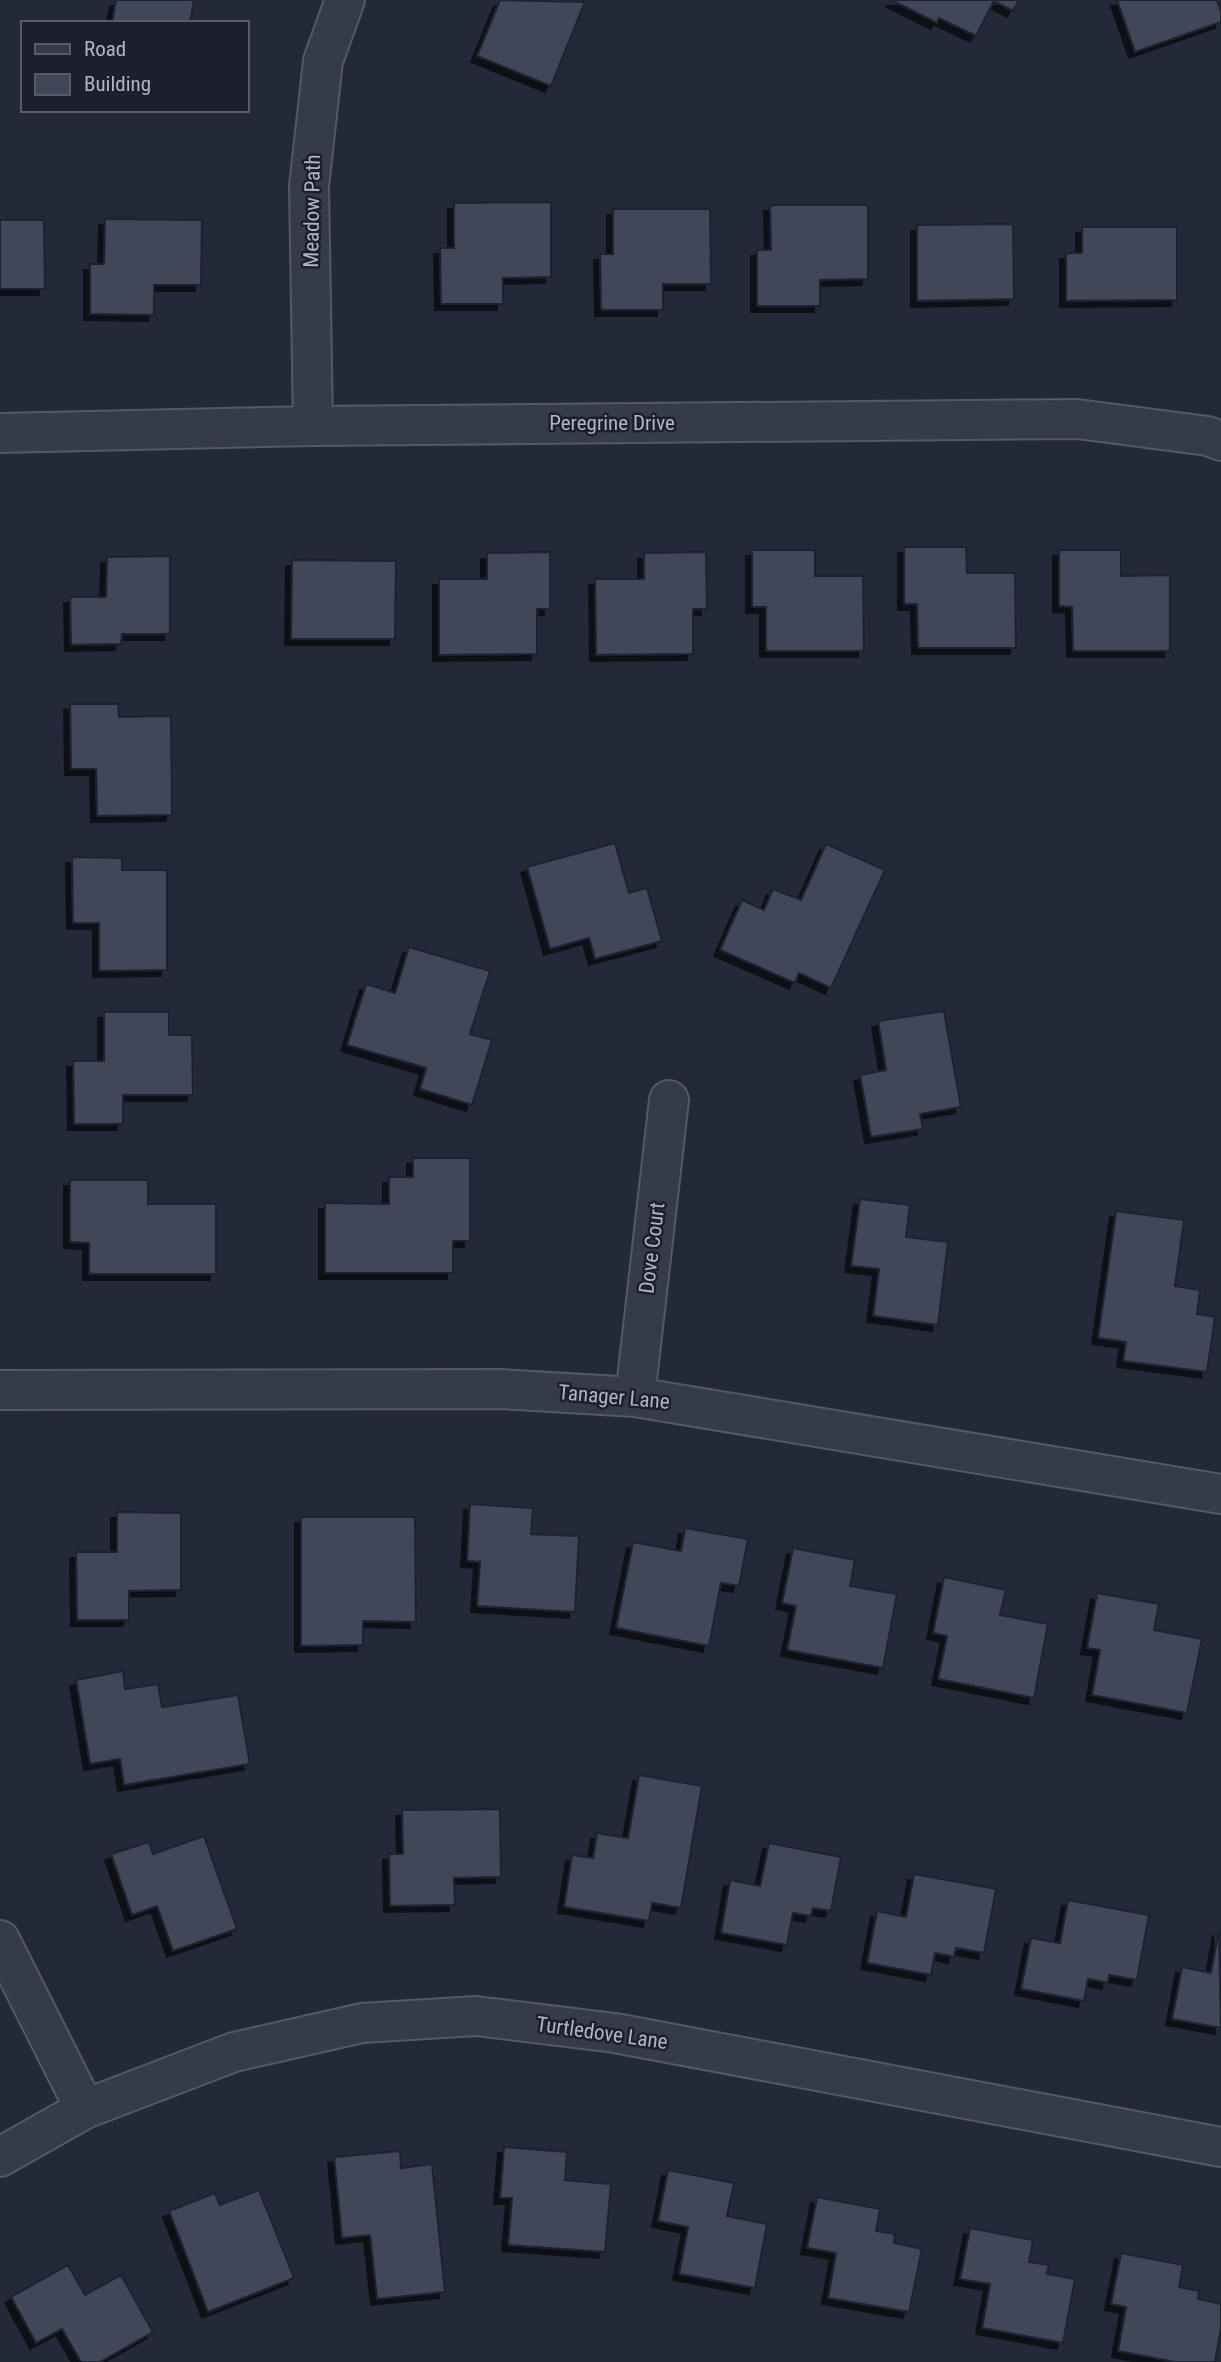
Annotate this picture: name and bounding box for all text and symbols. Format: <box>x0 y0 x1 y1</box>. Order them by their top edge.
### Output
legend <box>21 21 248 112</box>
text: Road <box>84 37 126 61</box>
text: Building <box>84 72 151 96</box>
street label: Meadow Path <box>299 154 325 268</box>
street label: Peregrine Drive <box>549 411 675 435</box>
street label: Dove Court <box>635 1201 669 1295</box>
street label: Tanager Lane <box>557 1380 671 1414</box>
street label: Turtledove Lane <box>535 2012 669 2054</box>

